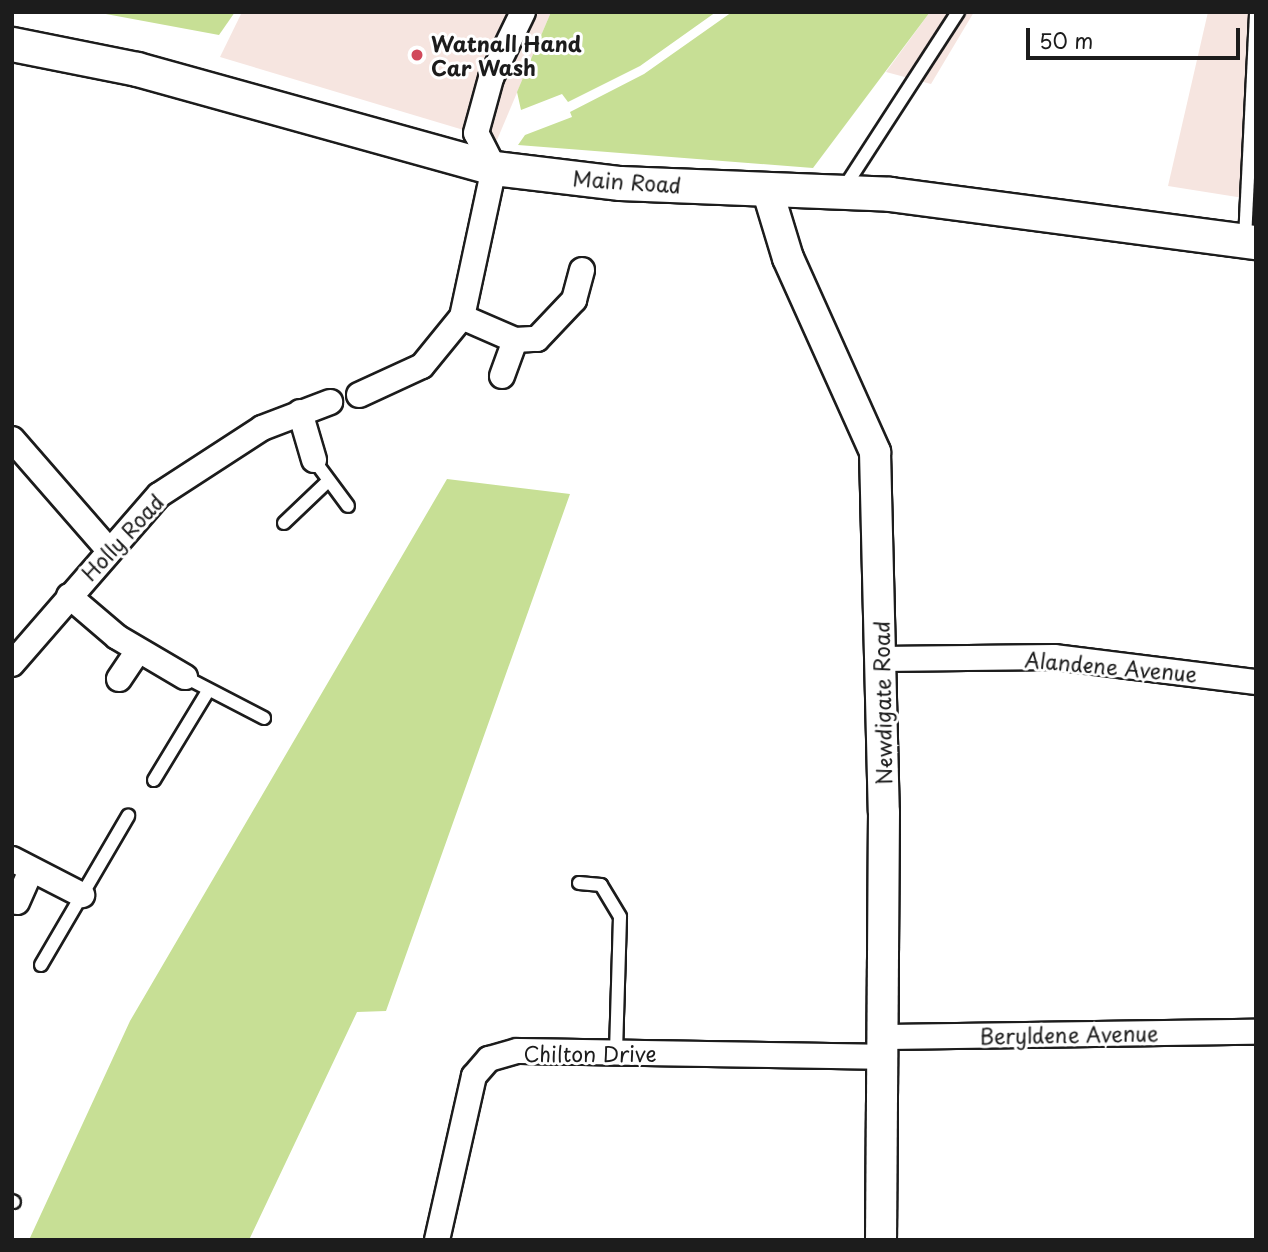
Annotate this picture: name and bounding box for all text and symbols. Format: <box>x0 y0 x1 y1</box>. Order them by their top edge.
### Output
scale bar <box>1030 14 1244 58</box>
text: 50 m <box>1039 24 1093 56</box>
place label: Watnall Hand Car Wash <box>431 30 581 80</box>
marker: Watnall Hand Car Wash <box>409 47 425 63</box>
street label: Main Road <box>572 165 682 197</box>
street label: Holly Road <box>75 488 169 586</box>
street label: Newdigate Road <box>868 621 896 785</box>
street label: Alandene Avenue <box>1024 646 1198 686</box>
street label: Beryldene Avenue <box>980 1020 1158 1048</box>
street label: Chilton Drive <box>524 1040 656 1066</box>

